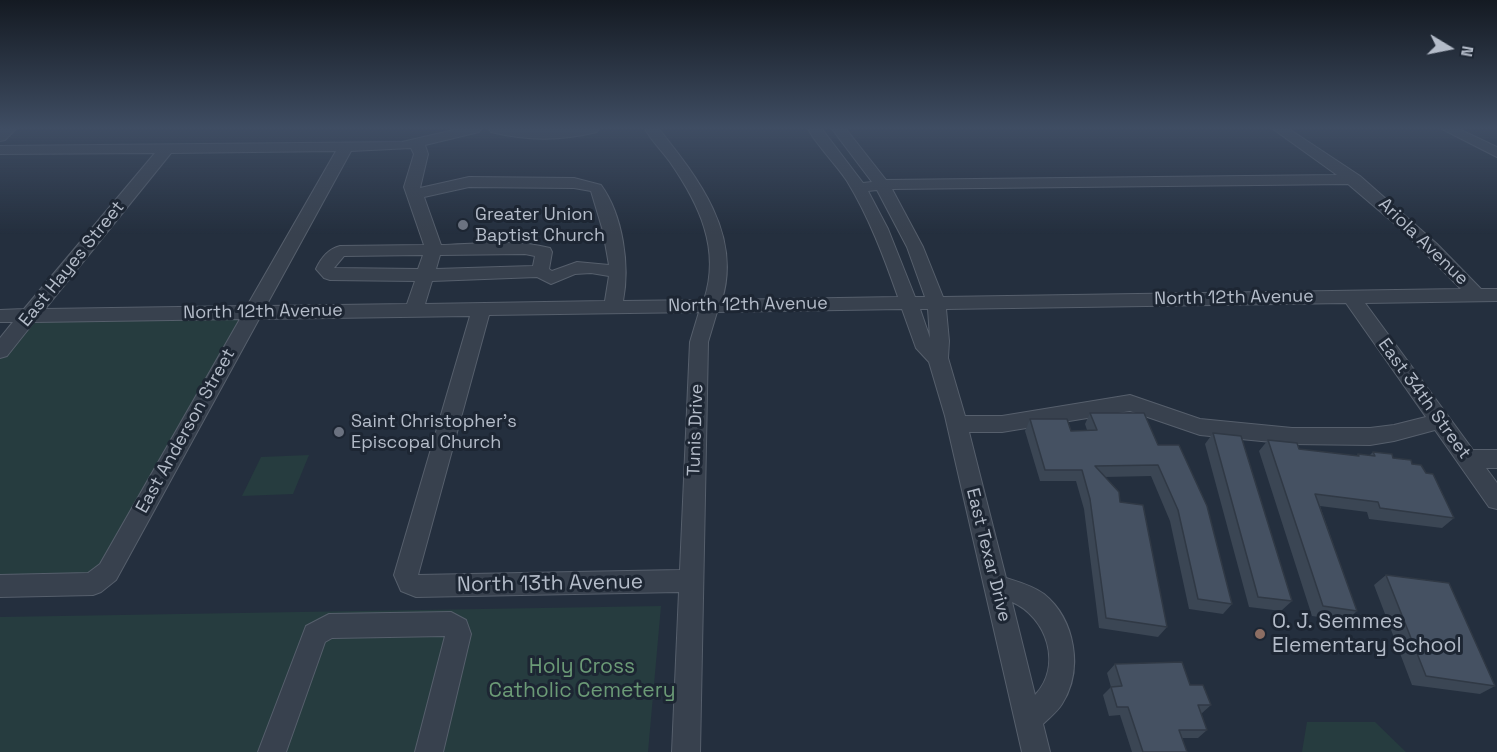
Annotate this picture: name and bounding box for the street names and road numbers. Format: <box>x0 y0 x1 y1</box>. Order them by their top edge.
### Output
street label: Ariola Avenue <box>1374 194 1472 290</box>
street label: East Hayes Street <box>15 197 129 331</box>
street label: North 12th Avenue <box>1154 286 1314 310</box>
street label: North 12th Avenue <box>668 293 828 317</box>
street label: North 12th Avenue <box>183 300 343 324</box>
street label: East 34th Street <box>1373 335 1475 463</box>
street label: East Anderson Street <box>132 345 240 517</box>
street label: Tunis Drive <box>684 383 708 477</box>
street label: East Texar Drive <box>961 486 1015 624</box>
street label: North 13th Avenue <box>457 570 643 598</box>

